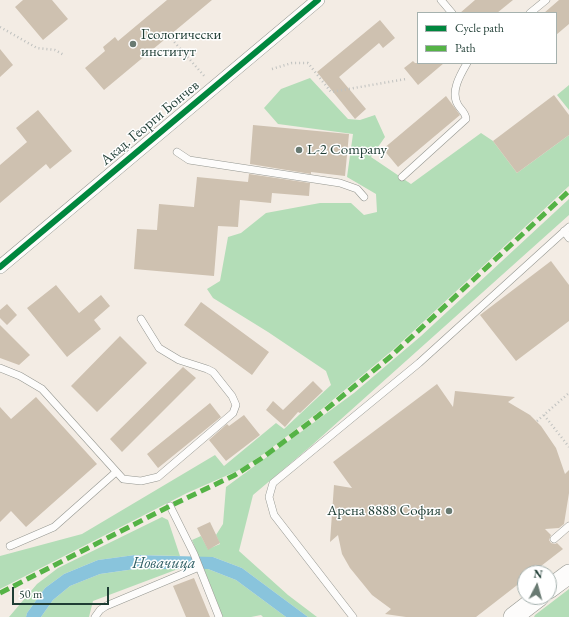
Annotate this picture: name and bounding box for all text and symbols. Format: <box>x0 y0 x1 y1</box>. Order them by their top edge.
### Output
legend <box>417 12 557 64</box>
text: Cycle path <box>455 20 504 36</box>
place label: Геологически институт <box>141 26 221 61</box>
marker: Геологически институт <box>128 39 138 49</box>
text: Path <box>455 40 476 56</box>
street label: Акад. Георги Бончев <box>97 77 203 169</box>
place label: L-2 Company <box>307 141 387 159</box>
marker: L-2 Company <box>294 145 304 155</box>
place label: Арена 8888 София <box>327 502 441 520</box>
marker: Арена 8888 София <box>444 506 454 516</box>
water label: Новачица <box>132 554 196 574</box>
north arrow <box>517 565 557 605</box>
text: N <box>533 567 543 581</box>
scale bar <box>14 579 111 605</box>
text: 50 m <box>19 586 42 602</box>

